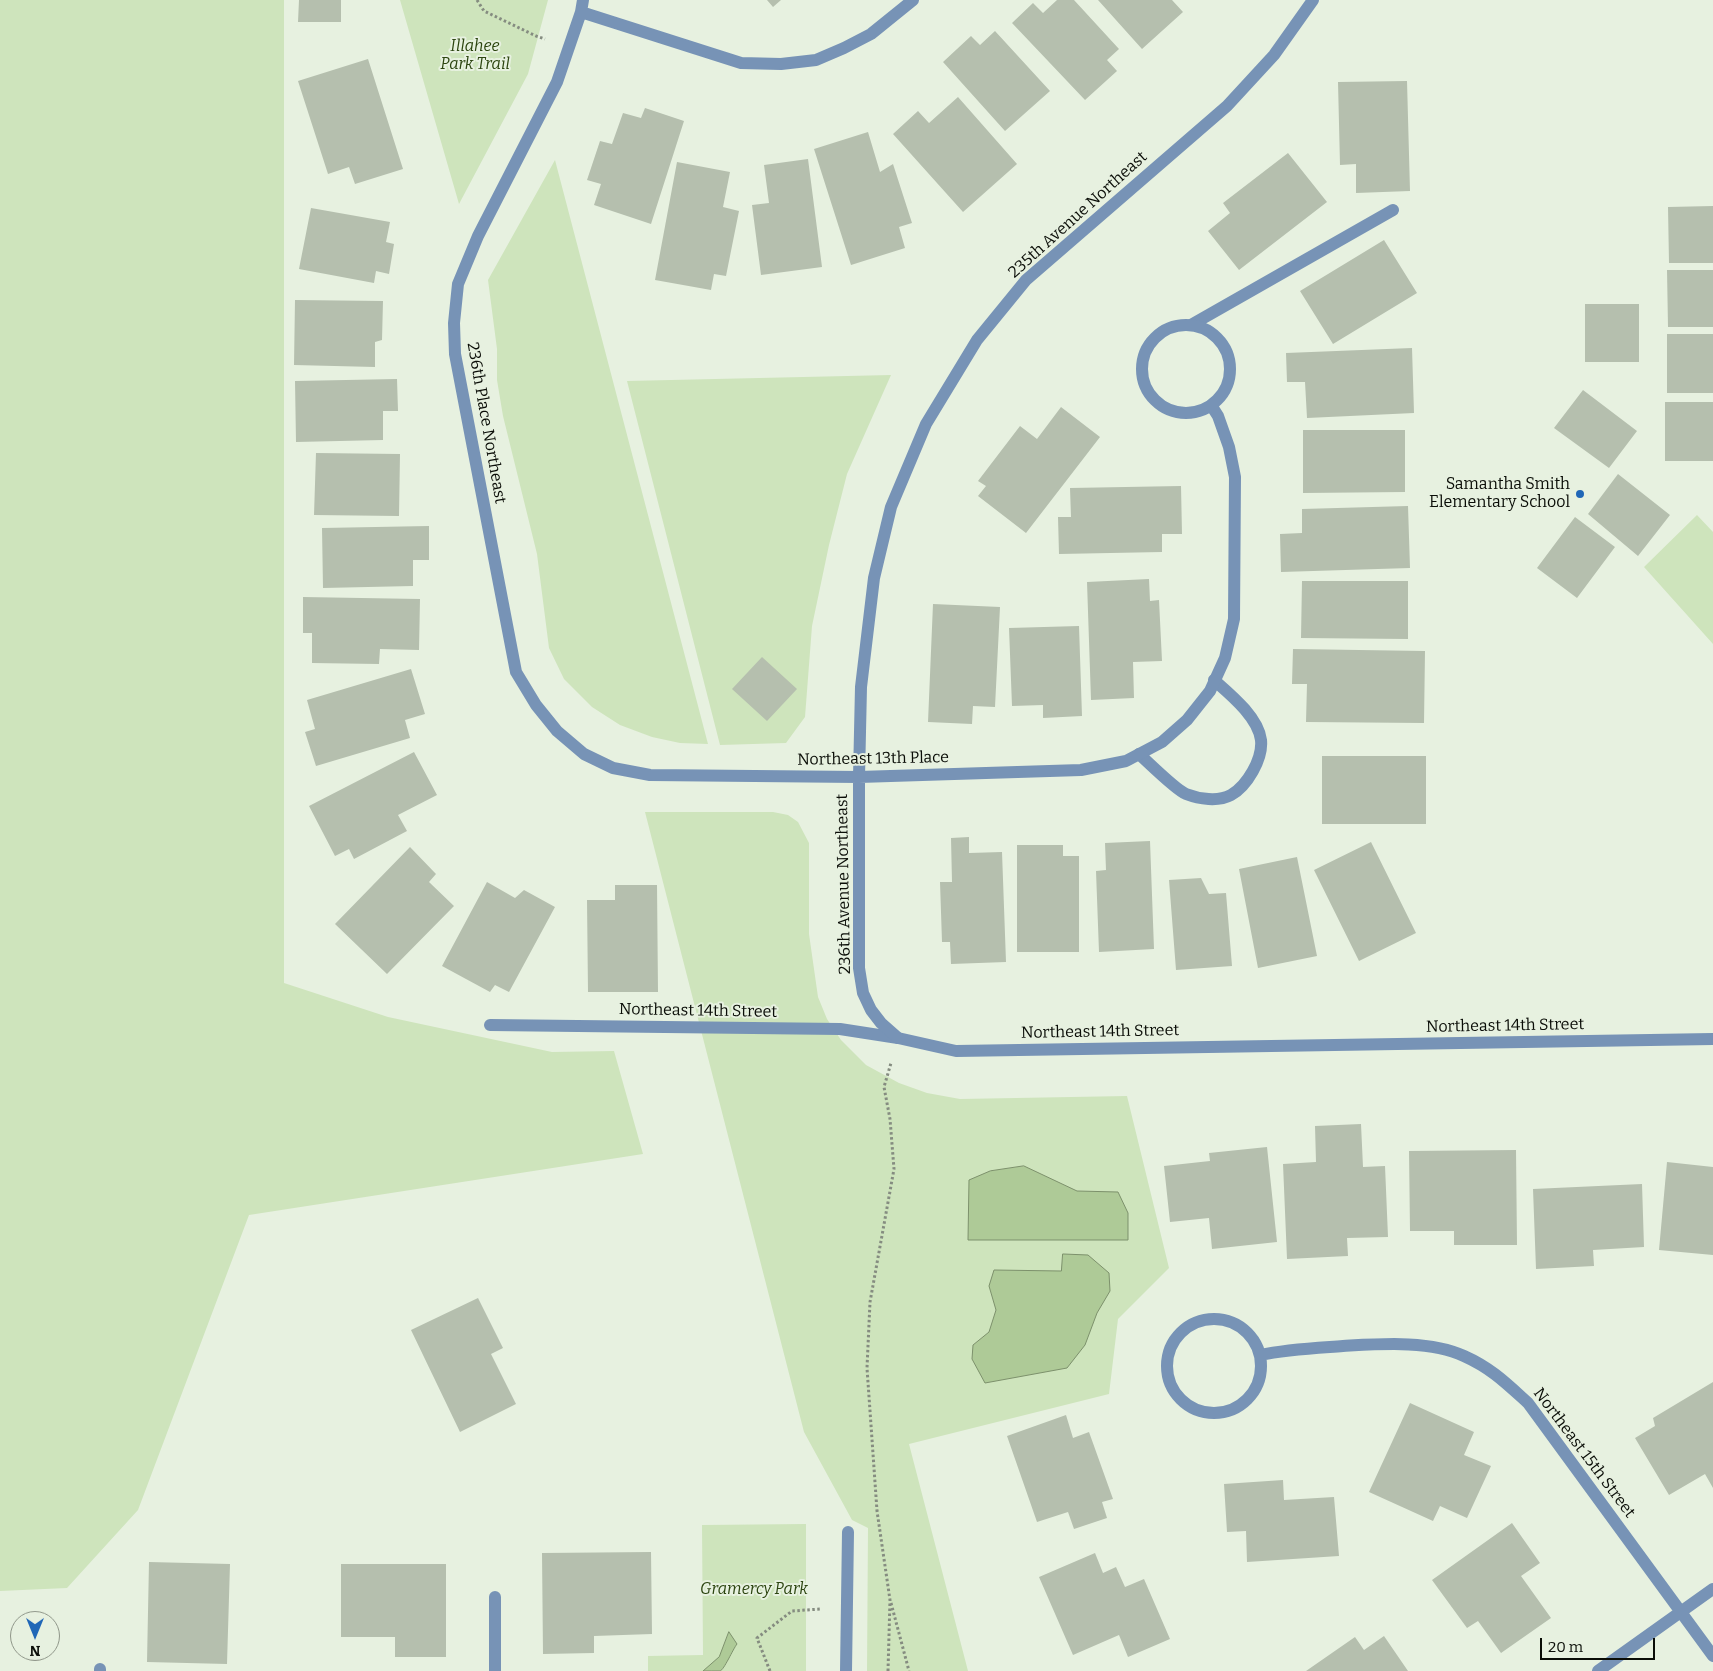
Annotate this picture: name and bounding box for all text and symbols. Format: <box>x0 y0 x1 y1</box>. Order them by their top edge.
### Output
park label: Illahee Park Trail <box>440 37 510 75</box>
street label: 235th Avenue Northeast <box>1005 148 1151 282</box>
street label: 236th Place Northeast <box>462 341 510 505</box>
place label: Samantha Smith Elementary School <box>1429 475 1570 513</box>
marker: Samantha Smith Elementary School <box>1574 488 1586 500</box>
street label: Northeast 13th Place <box>797 748 949 770</box>
street label: 236th Avenue Northeast <box>833 794 855 974</box>
street label: Northeast 14th Street <box>619 1000 777 1022</box>
street label: Northeast 14th Street <box>1426 1015 1584 1037</box>
street label: Northeast 14th Street <box>1021 1021 1179 1043</box>
street label: Northeast 15th Street <box>1529 1384 1639 1522</box>
park label: Gramercy Park <box>700 1580 808 1600</box>
north arrow <box>10 1611 60 1661</box>
scale bar <box>1543 1628 1658 1660</box>
text: 20 m <box>1548 1638 1583 1656</box>
text: N <box>30 1642 40 1659</box>

